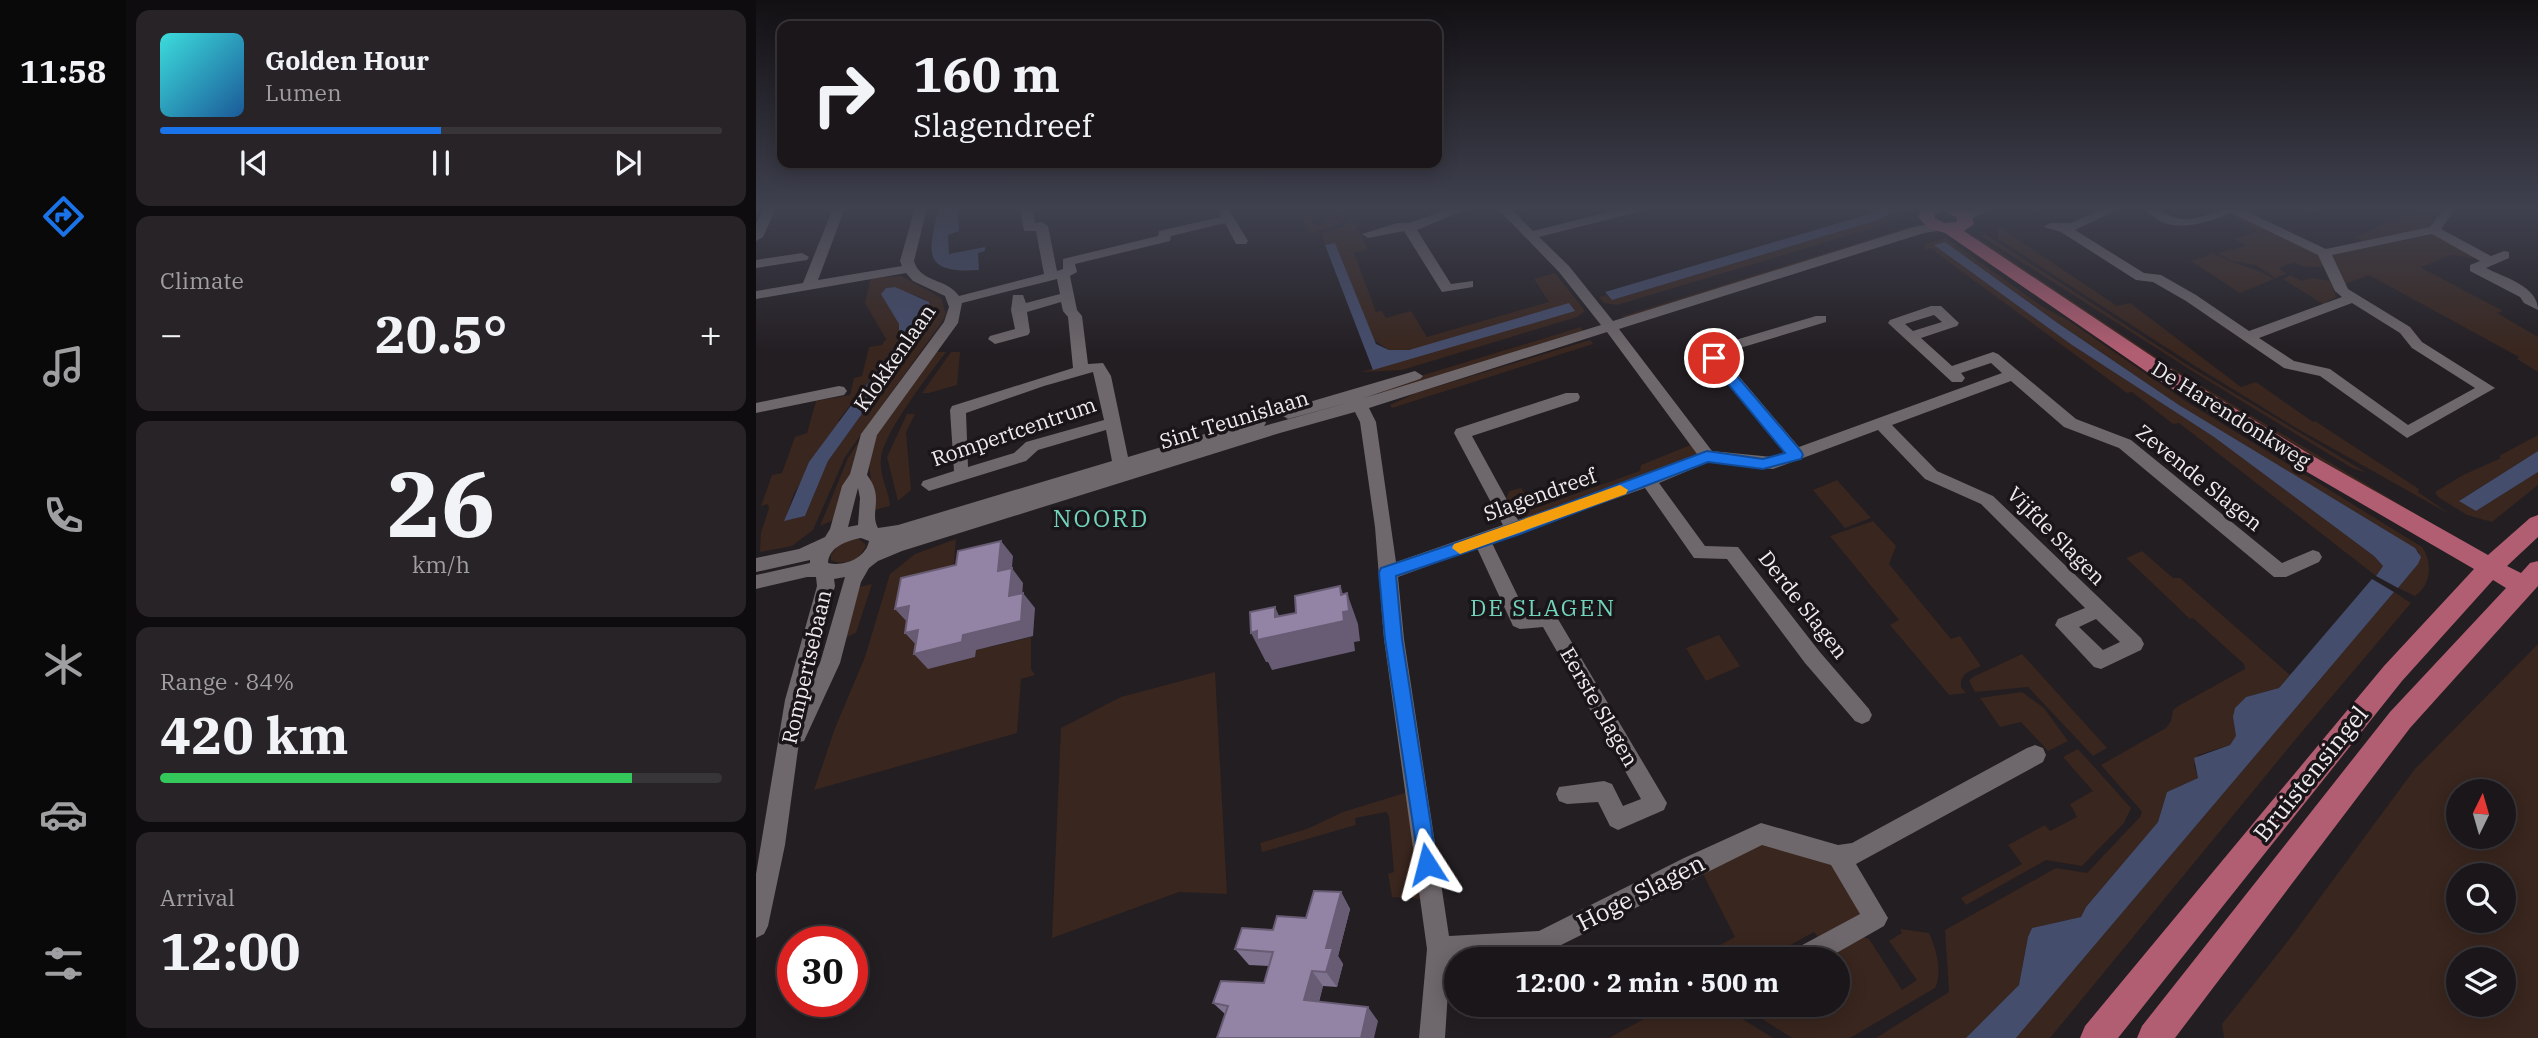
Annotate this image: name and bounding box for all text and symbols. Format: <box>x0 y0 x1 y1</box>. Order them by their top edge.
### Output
text: 160 m <box>913 42 1060 105</box>
text: Golden Hour <box>265 43 429 77</box>
icon: right <box>798 49 889 140</box>
text: 11:58 <box>20 50 106 92</box>
text: Lumen <box>265 77 342 107</box>
text: Slagendreef <box>913 104 1092 146</box>
icon: previous <box>235 144 273 182</box>
icon: pause <box>422 144 460 182</box>
icon: next <box>609 144 647 182</box>
icon: directions <box>39 192 88 241</box>
text: Climate <box>160 265 244 295</box>
street label: Klokkenlaan <box>847 298 941 416</box>
text: 20.5° <box>375 300 507 367</box>
text: − <box>160 309 183 358</box>
text: + <box>699 309 722 358</box>
pin <box>1684 328 1744 388</box>
icon: arrive <box>1695 339 1733 377</box>
icon: music <box>39 342 88 391</box>
street label: De Harendonkweg <box>2147 354 2317 475</box>
street label: Sint Teunislaan <box>1156 383 1312 455</box>
street label: Rompertcentrum <box>928 390 1100 472</box>
street label: Zevende Slagen <box>2131 418 2269 537</box>
text: 26 <box>386 444 496 562</box>
street label: Slagendreef <box>1480 460 1601 527</box>
street label: Vijfde Slagen <box>2001 480 2112 591</box>
icon: phone <box>39 491 88 540</box>
district label: NOORD <box>1053 502 1149 534</box>
street label: Derde Slagen <box>1753 544 1855 664</box>
text: km/h <box>412 549 470 579</box>
street label: Rompertsebaan <box>775 587 837 747</box>
district label: DE SLAGEN <box>1470 592 1616 622</box>
icon: climate <box>39 640 88 689</box>
street label: Eerste Slagen <box>1554 642 1645 771</box>
text: Range · 84% <box>160 666 294 696</box>
street label: Bruistensingel <box>2246 699 2375 848</box>
text: 420 km <box>160 701 349 768</box>
north arrow <box>2446 779 2516 849</box>
map controls <box>2446 779 2516 1017</box>
icon: car <box>39 790 88 839</box>
position arrow <box>1390 827 1464 901</box>
street label: Hoge Slagen <box>1571 846 1710 938</box>
button: search <box>2446 863 2516 933</box>
text: Arrival <box>160 882 235 912</box>
text: 12:00 <box>160 917 301 984</box>
speed limit sign: 30 <box>777 926 868 1017</box>
icon: filters <box>39 939 88 988</box>
button: layers <box>2446 947 2516 1017</box>
text: 12:00 · 2 min · 500 m <box>1515 965 1779 999</box>

